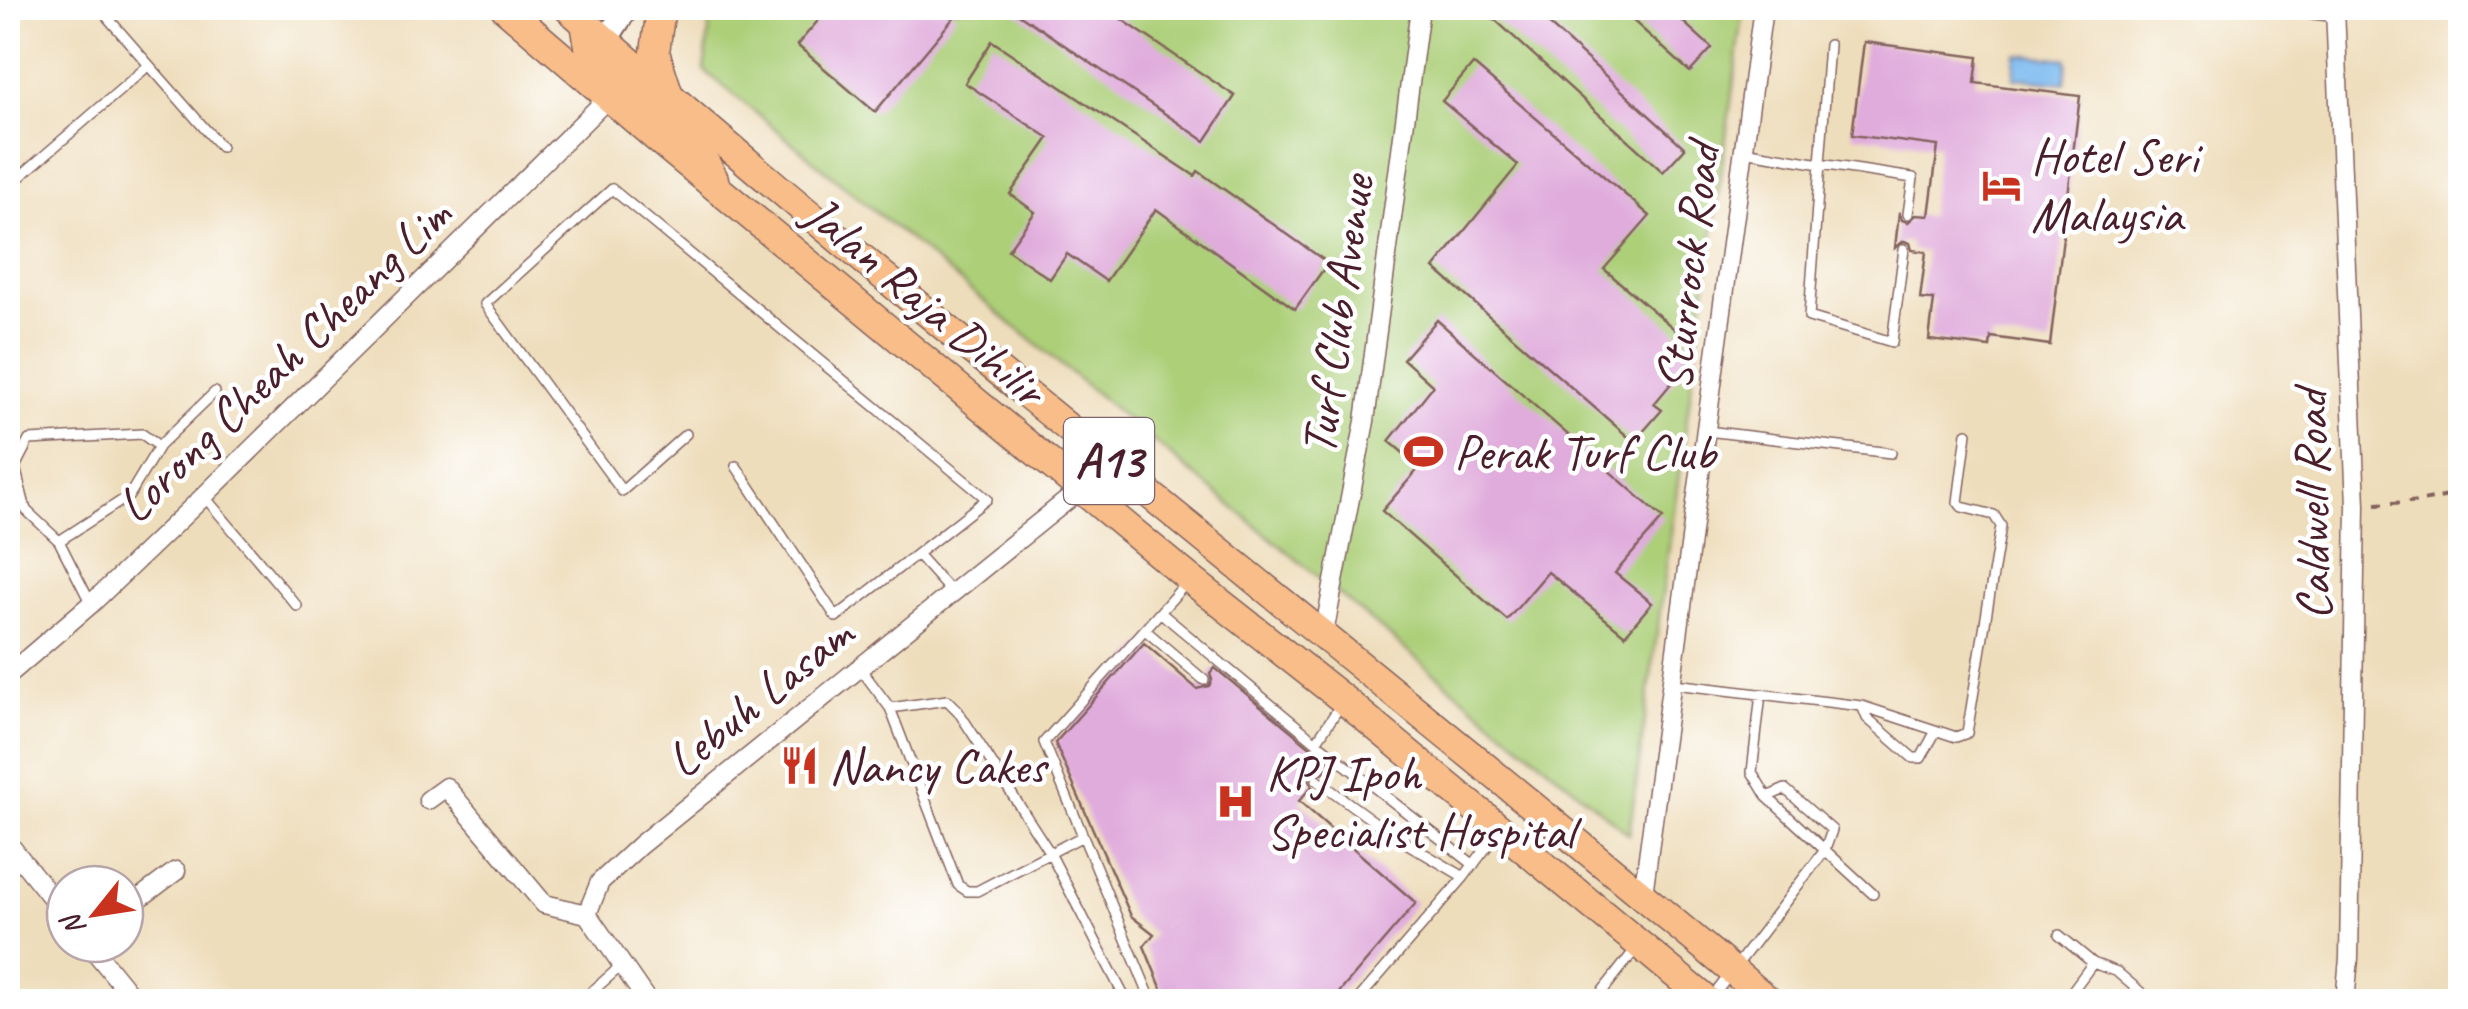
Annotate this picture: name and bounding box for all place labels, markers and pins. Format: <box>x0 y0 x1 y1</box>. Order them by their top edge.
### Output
place label: Hotel Seri Malaysia <box>2031 125 2204 246</box>
hotel icon: Hotel Seri Malaysia <box>1980 164 2022 206</box>
place label: Perak Turf Club <box>1454 421 1718 484</box>
sports icon: Perak Turf Club <box>1403 431 1445 473</box>
place label: Nancy Cakes <box>829 735 1050 798</box>
place label: KPJ Ipoh Specialist Hospital <box>1266 742 1583 863</box>
restaurant icon: Nancy Cakes <box>778 745 820 787</box>
hospital icon: KPJ Ipoh Specialist Hospital <box>1215 781 1257 823</box>

